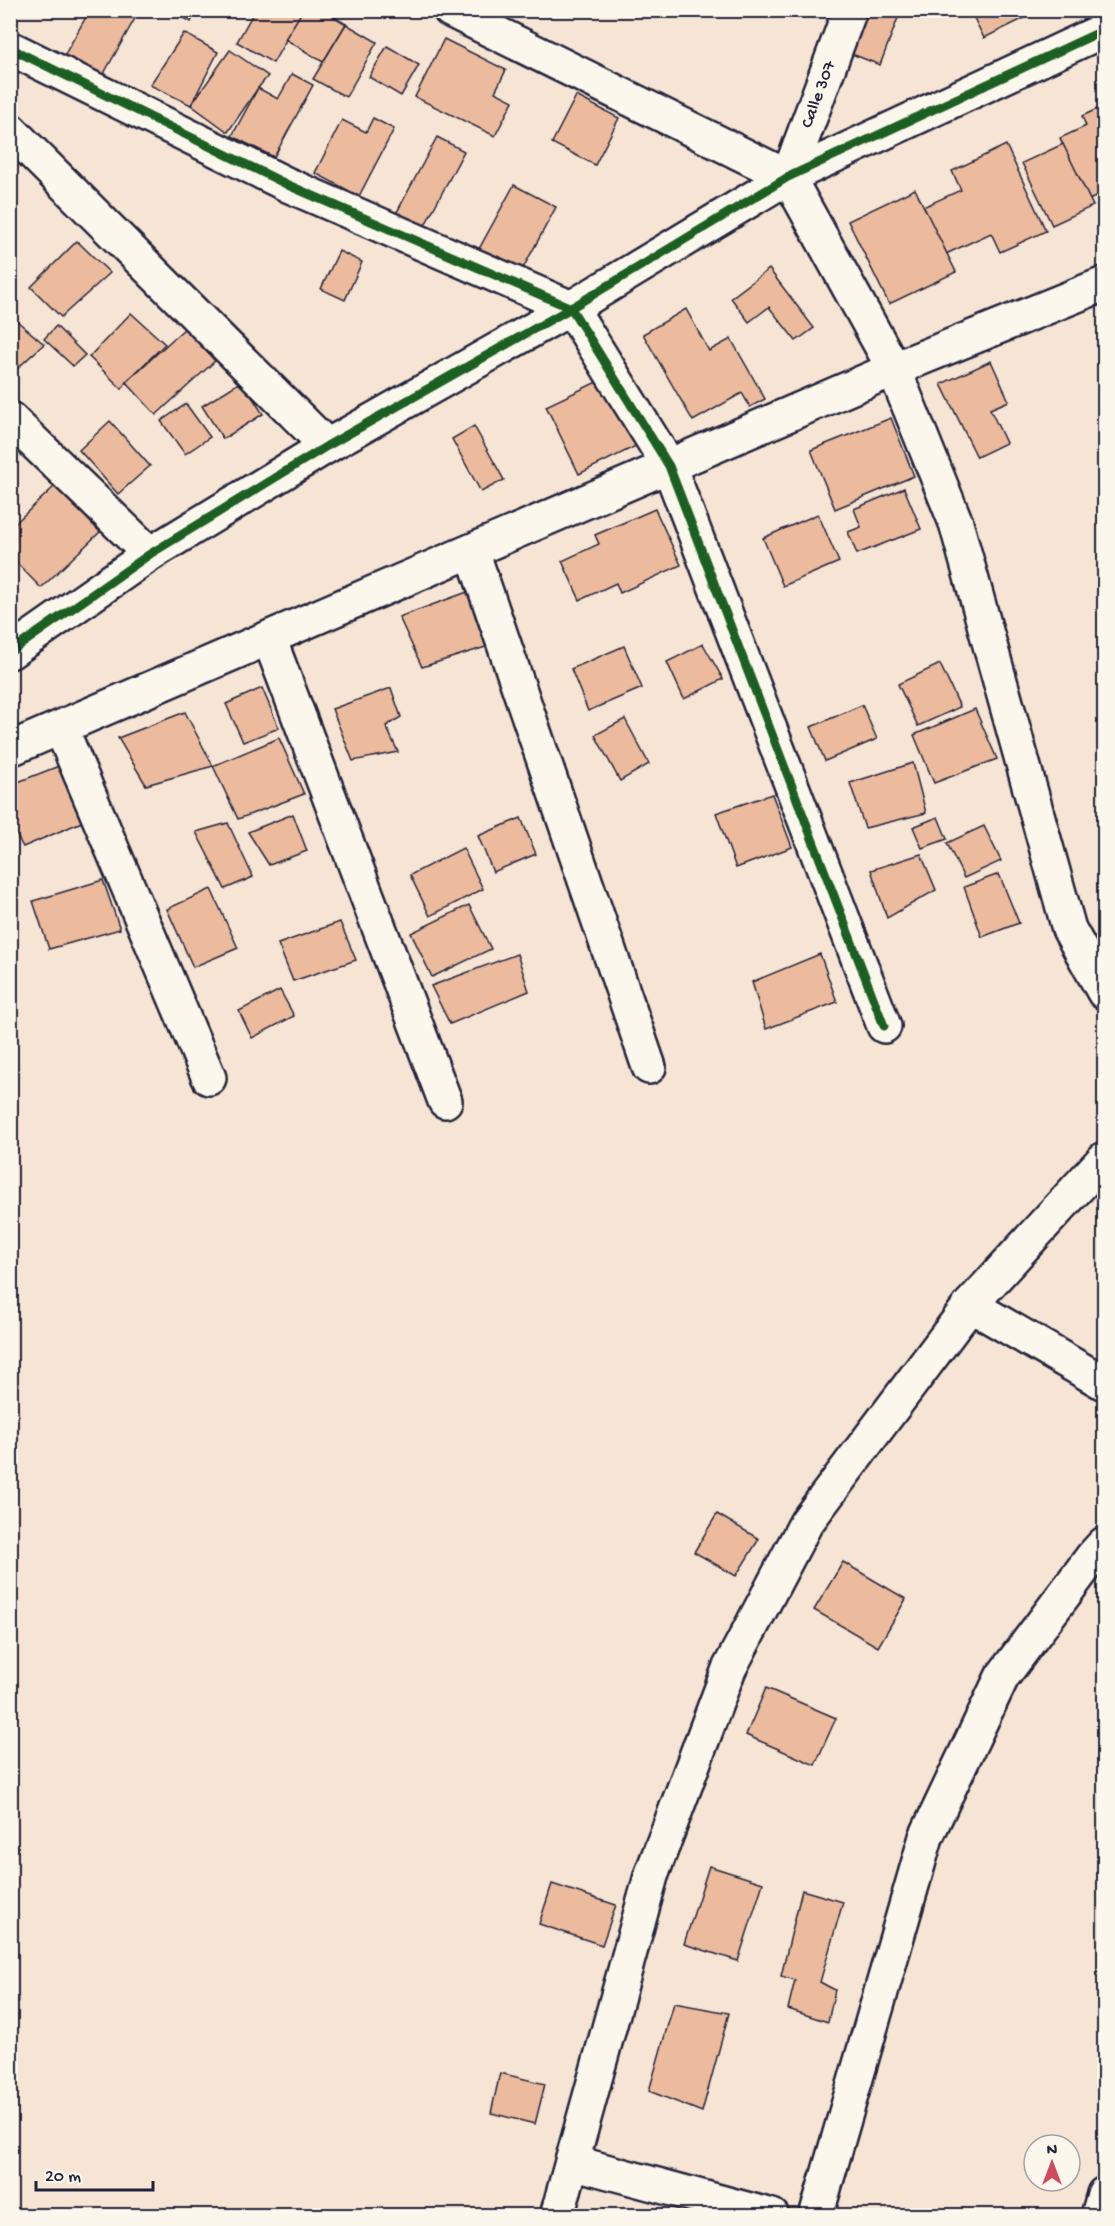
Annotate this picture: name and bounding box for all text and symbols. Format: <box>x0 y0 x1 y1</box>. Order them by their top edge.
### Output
street label: Calle 307 <box>797 57 841 131</box>
north arrow <box>1022 2133 1082 2193</box>
text: N <box>1047 2142 1058 2161</box>
scale bar <box>36 2154 153 2192</box>
text: 20 m <box>45 2167 81 2188</box>

